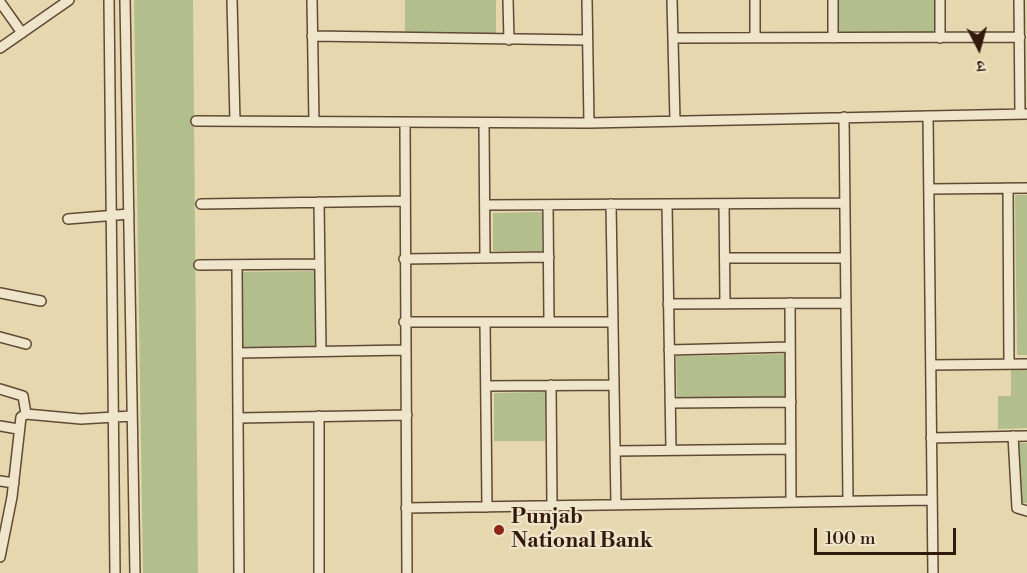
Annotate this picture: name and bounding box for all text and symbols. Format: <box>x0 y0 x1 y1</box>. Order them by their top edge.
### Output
north arrow <box>949 18 1009 78</box>
text: उ <box>976 56 986 76</box>
place label: Punjab National Bank <box>511 505 653 555</box>
scale bar <box>817 516 960 554</box>
marker: Punjab National Bank <box>492 523 506 537</box>
text: 100 m <box>825 527 876 550</box>

